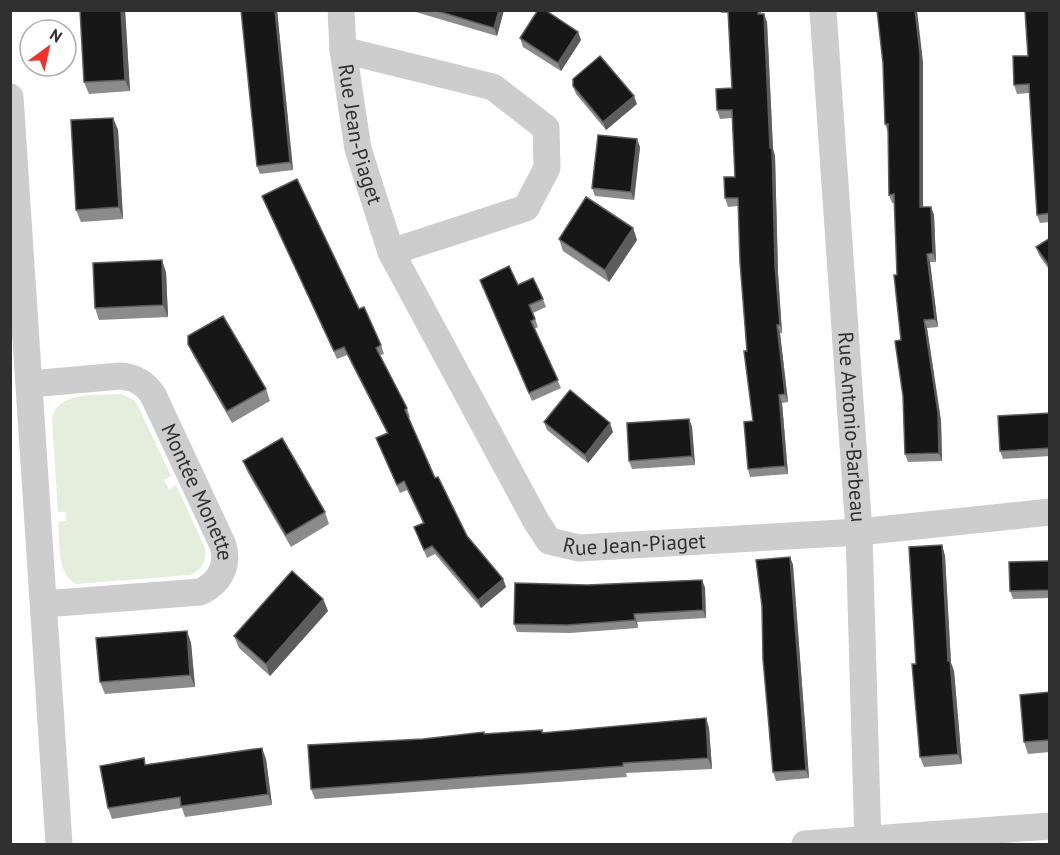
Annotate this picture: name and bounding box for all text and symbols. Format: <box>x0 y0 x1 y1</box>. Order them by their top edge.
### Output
north arrow <box>18 18 78 78</box>
text: N <box>46 24 66 47</box>
street label: Rue Jean-Piaget <box>332 62 389 208</box>
street label: Rue Antonio-Barbeau <box>832 331 872 523</box>
street label: Montée Monette <box>155 419 239 561</box>
street label: Rue Jean-Piaget <box>560 527 706 561</box>

